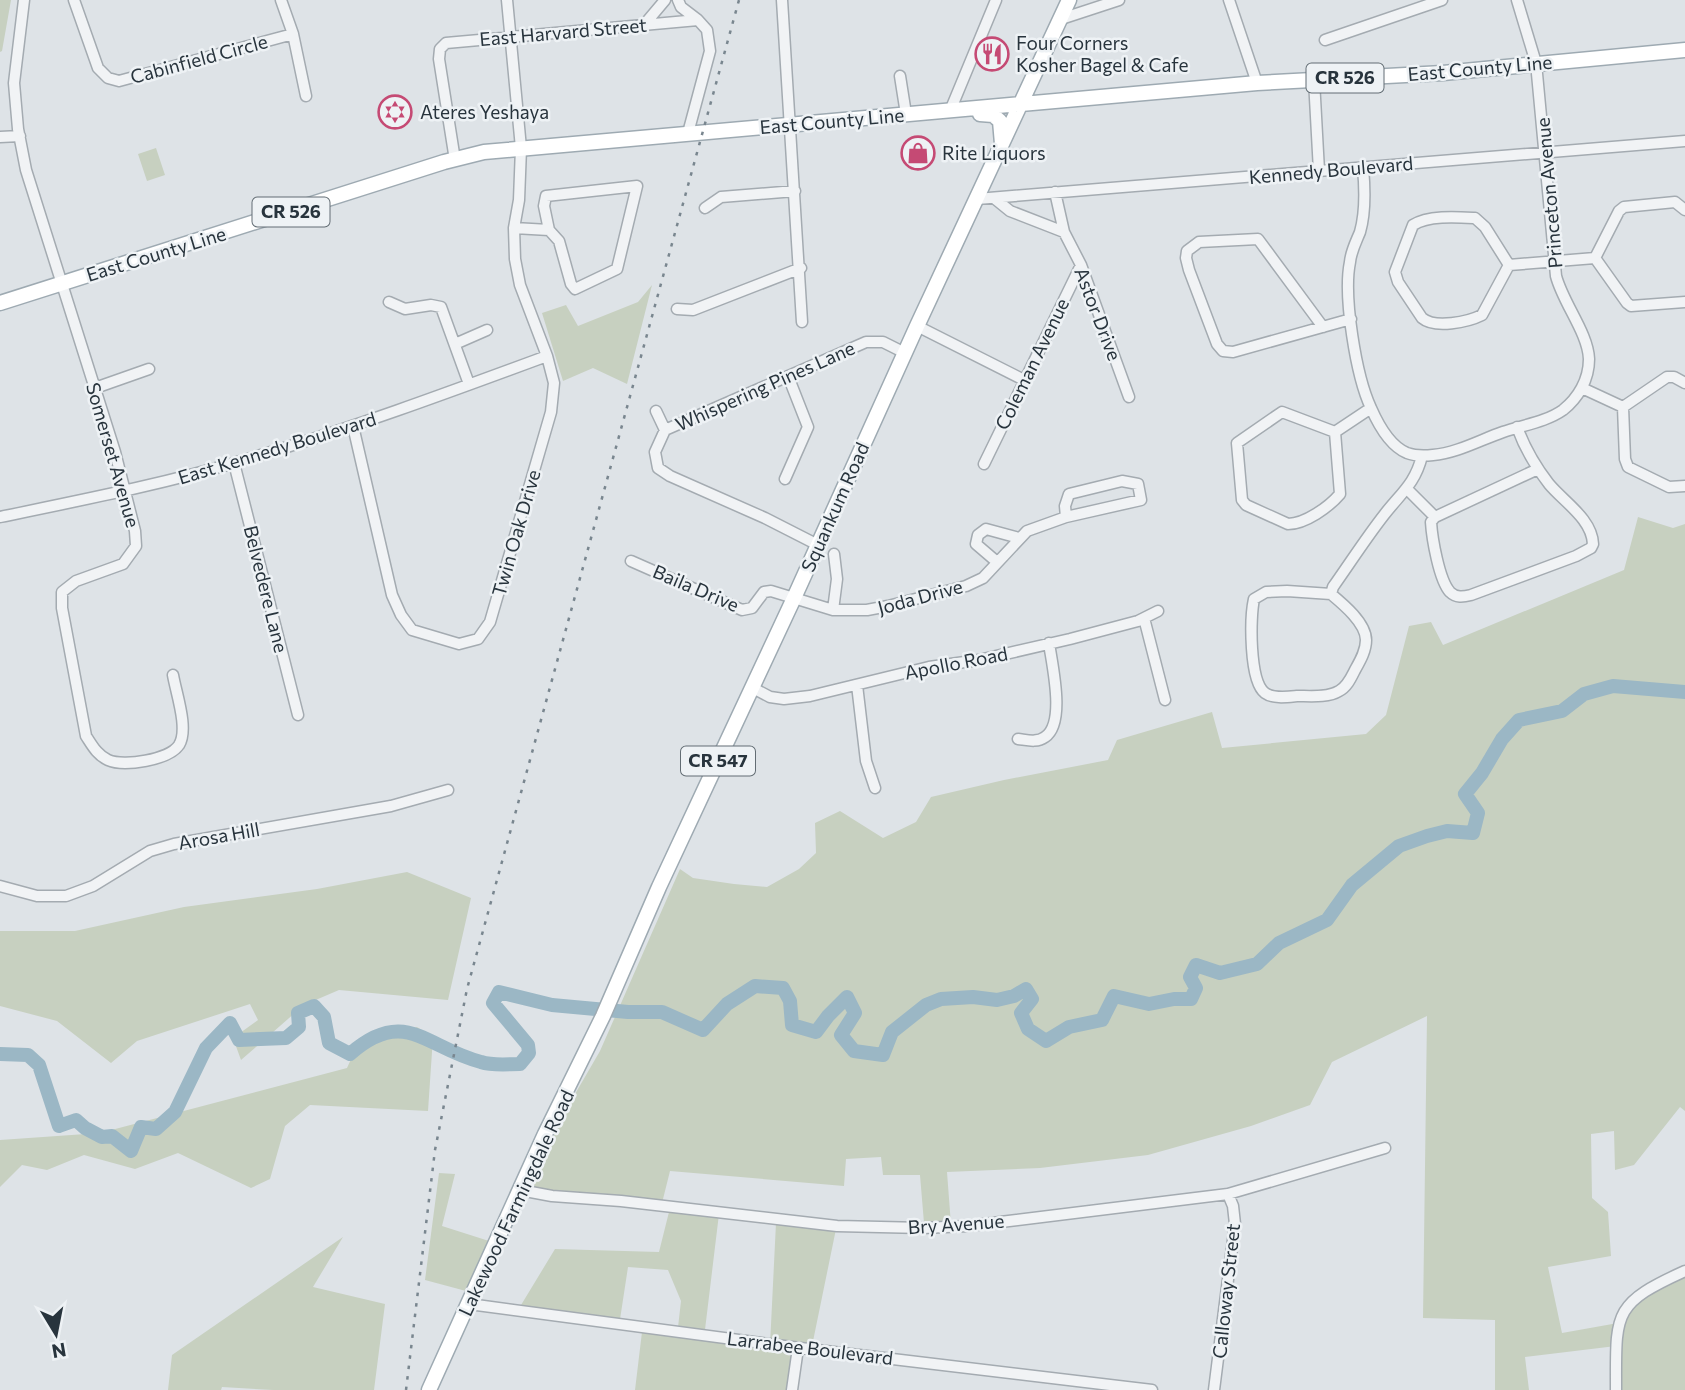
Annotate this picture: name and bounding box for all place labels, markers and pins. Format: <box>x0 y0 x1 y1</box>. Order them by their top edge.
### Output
place label: Four Corners Kosher Bagel & Cafe <box>1016 31 1188 76</box>
restaurant icon: Four Corners Kosher Bagel & Cafe <box>973 35 1011 73</box>
synagogue icon: Ateres Yeshaya <box>376 93 414 131</box>
place label: Ateres Yeshaya <box>420 100 549 123</box>
shop icon: Rite Liquors <box>899 134 937 172</box>
place label: Rite Liquors <box>942 141 1046 164</box>

